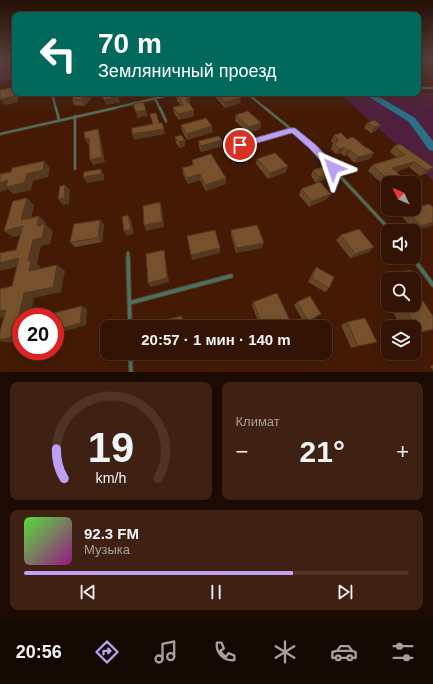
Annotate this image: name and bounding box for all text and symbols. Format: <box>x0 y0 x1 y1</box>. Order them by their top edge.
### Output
icon: left <box>32 28 84 80</box>
text: 70 m <box>98 28 162 59</box>
text: Земляничный проезд <box>98 61 277 81</box>
pin <box>223 128 257 162</box>
icon: arrive <box>229 134 251 156</box>
position arrow <box>312 147 354 189</box>
north arrow <box>381 176 421 216</box>
map controls <box>381 176 421 360</box>
button: sound <box>381 224 421 264</box>
button: search <box>381 272 421 312</box>
speed limit sign: 20 <box>12 308 64 360</box>
button: layers <box>381 320 421 360</box>
text: 20:57 · 1 мин · 140 m <box>141 331 291 348</box>
text: Климат <box>236 414 280 429</box>
text: 19 <box>88 424 134 471</box>
text: 21° <box>300 435 345 468</box>
text: − <box>236 439 248 464</box>
text: + <box>396 439 409 464</box>
text: km/h <box>95 470 126 486</box>
text: 92.3 FM <box>84 525 139 542</box>
text: Музыка <box>84 542 130 557</box>
icon: previous <box>77 581 99 603</box>
icon: pause <box>205 581 227 603</box>
icon: next <box>334 581 356 603</box>
icon: directions <box>93 638 121 666</box>
icon: music <box>152 638 180 666</box>
icon: phone <box>211 638 239 666</box>
icon: climate <box>271 638 299 666</box>
icon: car <box>330 638 358 666</box>
icon: filters <box>389 638 417 666</box>
text: 20:56 <box>16 642 62 662</box>

